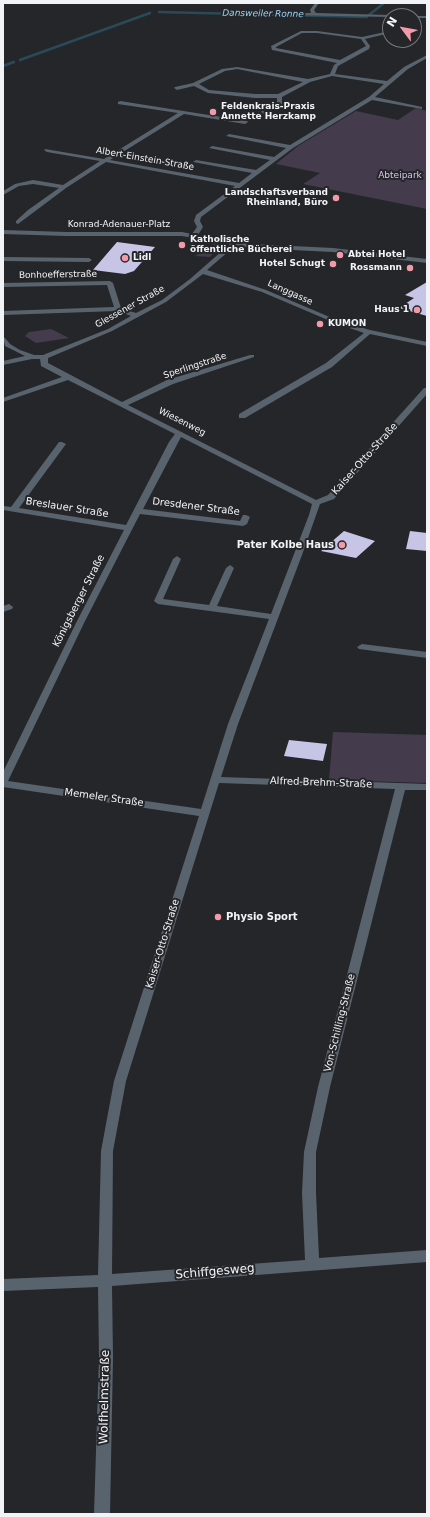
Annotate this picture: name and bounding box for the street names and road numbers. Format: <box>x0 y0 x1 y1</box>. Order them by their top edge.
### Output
street label: Albert-Einstein-Straße <box>95 145 195 173</box>
street label: Konrad-Adenauer-Platz <box>68 220 170 230</box>
street label: Bonhoefferstraße <box>19 269 97 281</box>
street label: Langgasse <box>266 278 314 308</box>
street label: Glessener Straße <box>94 284 166 330</box>
street label: Sperlingstraße <box>162 351 228 381</box>
street label: Wiesenweg <box>157 406 207 438</box>
street label: Kaiser-Otto-Straße <box>330 421 400 497</box>
street label: Breslauer Straße <box>25 496 109 520</box>
street label: Dresdener Straße <box>152 496 240 518</box>
street label: Königsberger Straße <box>50 553 108 649</box>
street label: Alfred-Brehm-Straße <box>270 775 372 791</box>
street label: Memeler Straße <box>64 787 144 809</box>
street label: Kaiser-Otto-Straße <box>144 898 182 990</box>
street label: Von-Schilling-Straße <box>322 973 358 1073</box>
street label: Schiffgesweg <box>175 1261 255 1283</box>
street label: Wolfhelmstraße <box>97 1350 113 1444</box>

